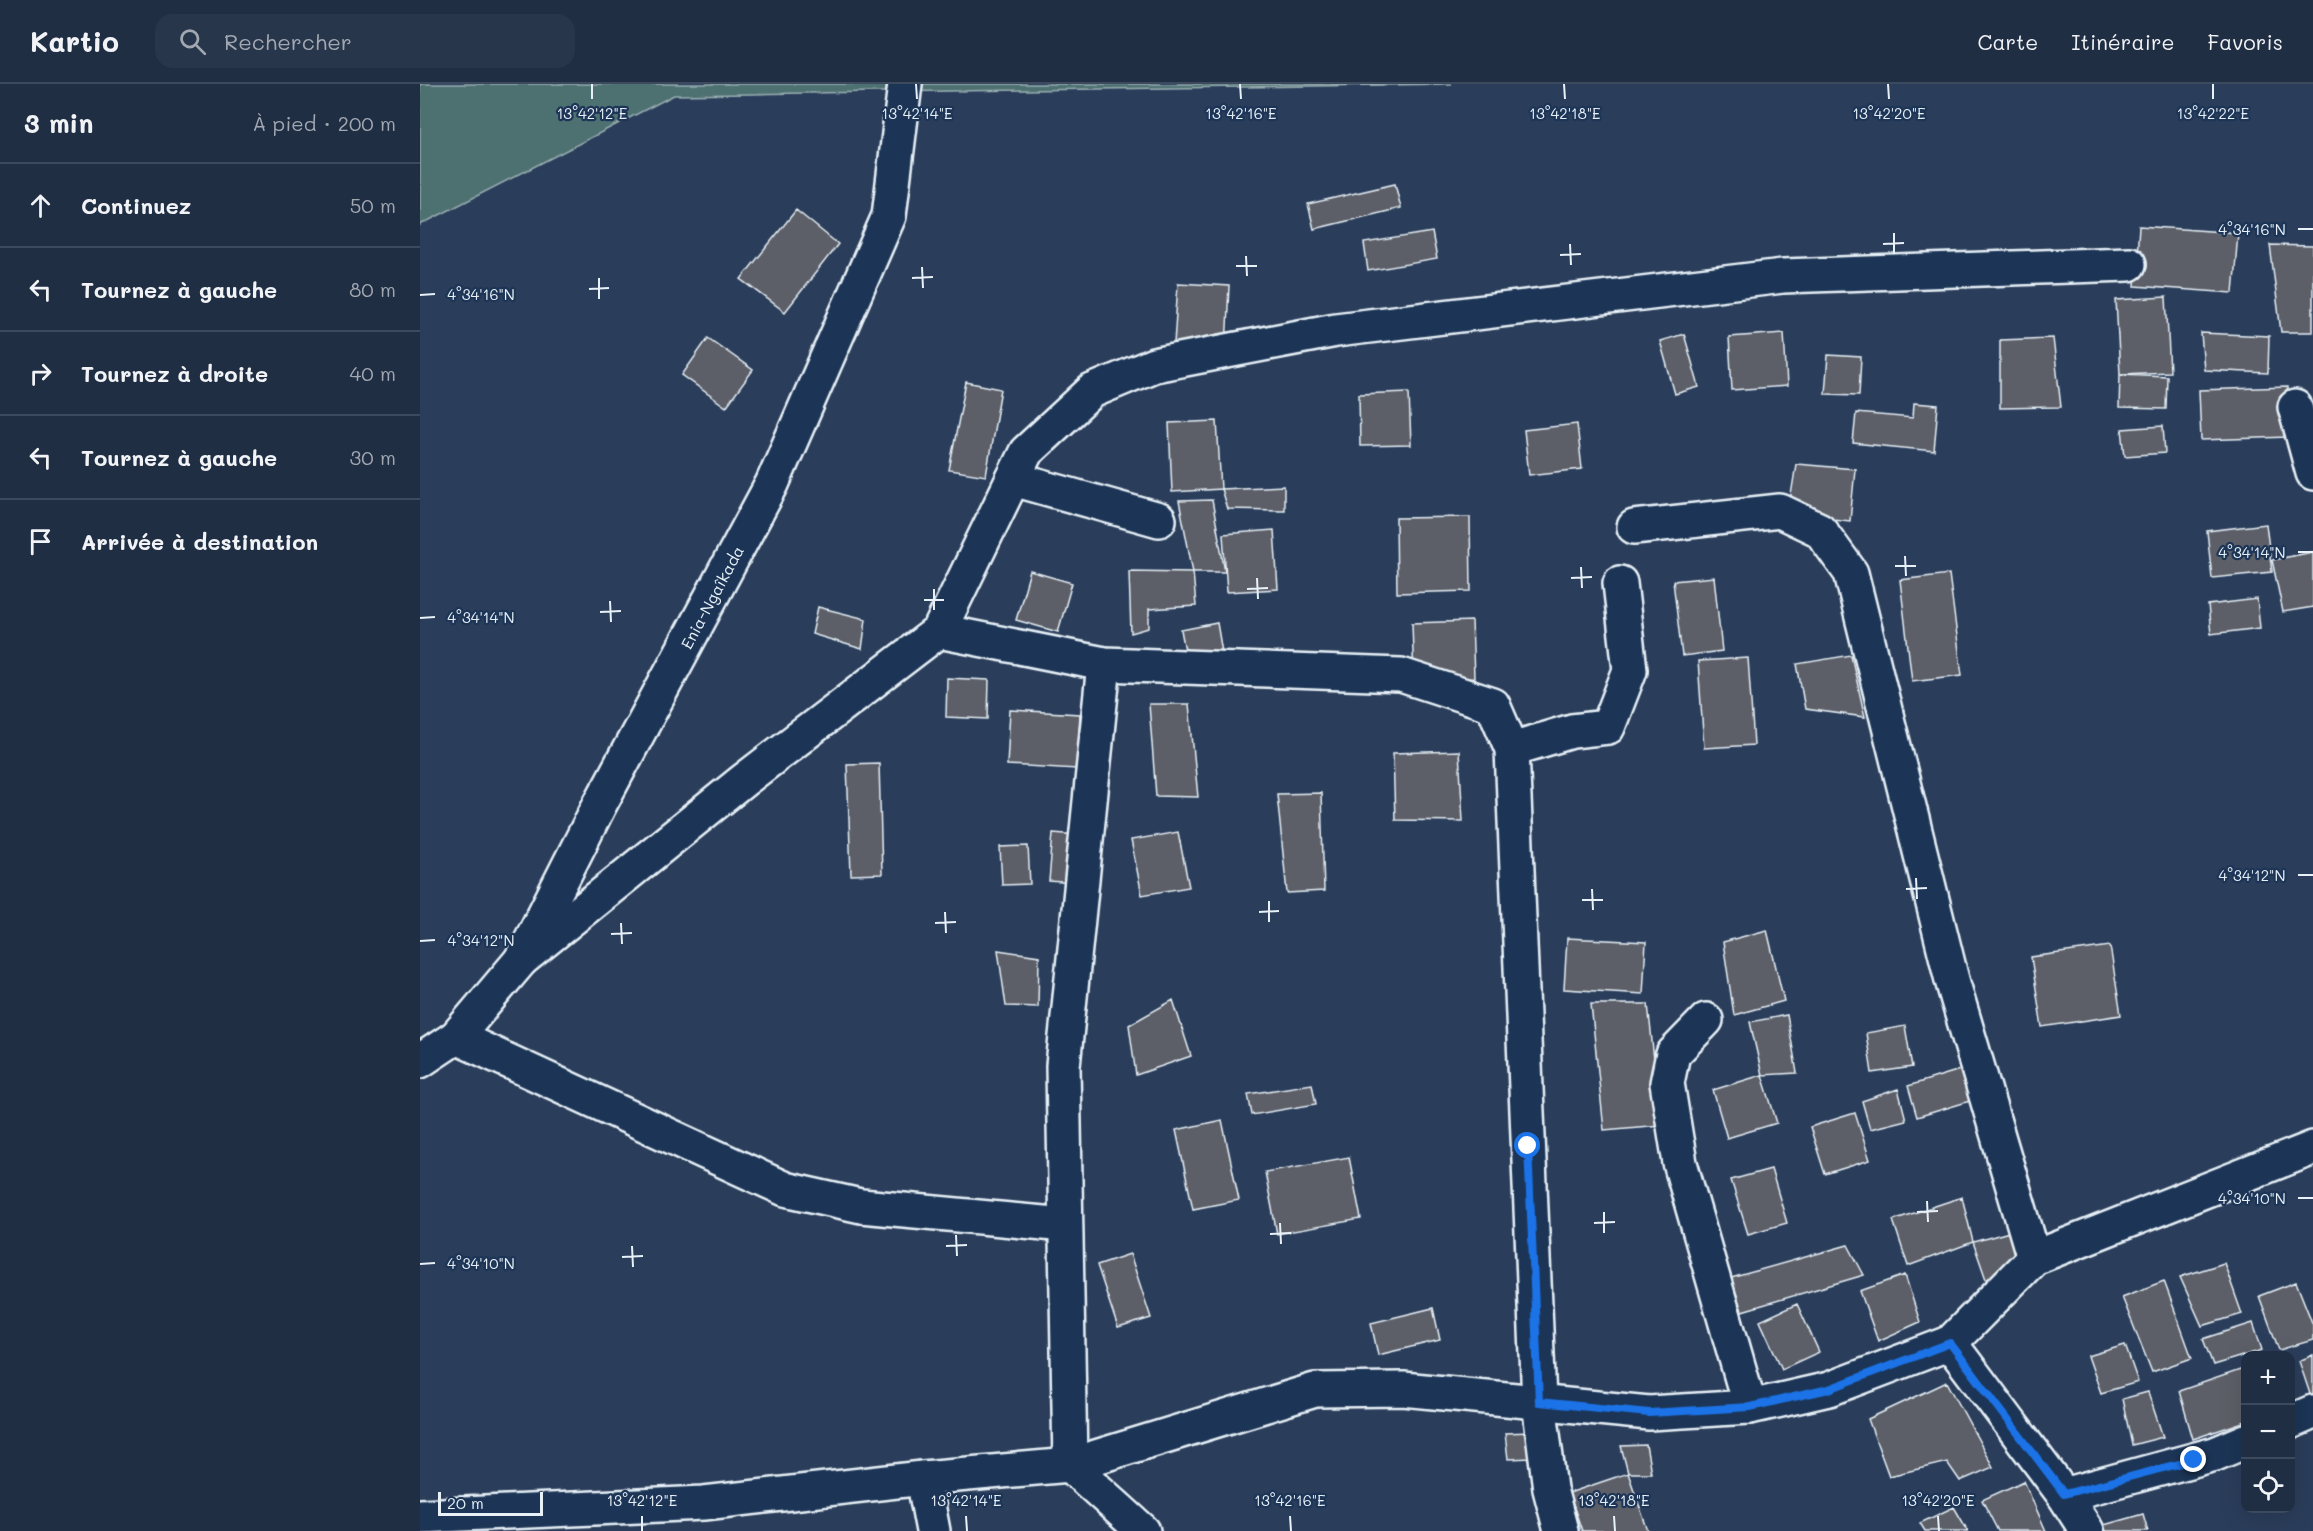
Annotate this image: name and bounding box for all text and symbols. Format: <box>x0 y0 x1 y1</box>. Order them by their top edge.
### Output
search box <box>155 14 575 68</box>
text: Kartio <box>30 23 119 59</box>
icon: search <box>176 25 209 58</box>
text: Rechercher <box>224 27 352 56</box>
text: Carte <box>1977 28 2038 55</box>
text: Itinéraire <box>2071 28 2174 55</box>
text: Favoris <box>2207 28 2283 55</box>
text: 13°42'12"E <box>557 103 628 123</box>
text: 13°42'14"E <box>881 103 953 123</box>
text: 13°42'16"E <box>1205 103 1277 123</box>
text: 13°42'18"E <box>1529 103 1601 123</box>
text: 13°42'20"E <box>1852 103 1926 123</box>
text: 13°42'22"E <box>2177 103 2250 123</box>
text: 3 min <box>24 106 93 140</box>
text: À pied · 200 m <box>253 110 396 136</box>
icon: ahead <box>24 189 57 222</box>
text: Continuez <box>81 191 191 220</box>
text: 50 m <box>350 192 396 218</box>
text: 4°34'16"N <box>2218 219 2286 239</box>
icon: left <box>24 273 57 306</box>
text: Tournez à gauche <box>81 275 277 304</box>
text: 80 m <box>349 276 396 302</box>
text: 4°34'16"N <box>447 284 515 304</box>
icon: right <box>24 357 57 390</box>
text: Tournez à droite <box>81 359 268 388</box>
text: 40 m <box>350 360 396 386</box>
icon: left <box>24 441 57 474</box>
text: Tournez à gauche <box>81 443 277 472</box>
text: 30 m <box>350 444 396 470</box>
icon: arrive <box>24 525 57 558</box>
text: Arrivée à destination <box>81 527 318 556</box>
street label: Enia-Ngaîkada <box>675 542 748 652</box>
text: 4°34'14"N <box>2218 542 2286 562</box>
text: 4°34'14"N <box>447 607 515 627</box>
text: 4°34'12"N <box>2219 865 2285 885</box>
text: 4°34'12"N <box>448 930 514 950</box>
route start <box>1514 1132 1540 1158</box>
text: 4°34'10"N <box>2218 1188 2286 1208</box>
text: 4°34'10"N <box>447 1253 515 1273</box>
map controls <box>2241 1351 2295 1513</box>
button: + <box>2241 1351 2295 1405</box>
button: − <box>2241 1405 2295 1459</box>
route end <box>2180 1446 2206 1472</box>
button: locate <box>2241 1459 2295 1513</box>
scale bar <box>438 1489 543 1516</box>
text: 13°42'12"E <box>607 1490 678 1510</box>
text: 13°42'14"E <box>930 1490 1002 1510</box>
text: 13°42'16"E <box>1254 1490 1326 1510</box>
text: 13°42'18"E <box>1578 1490 1650 1510</box>
text: 13°42'20"E <box>1901 1490 1975 1510</box>
text: 20 m <box>447 1492 484 1513</box>

